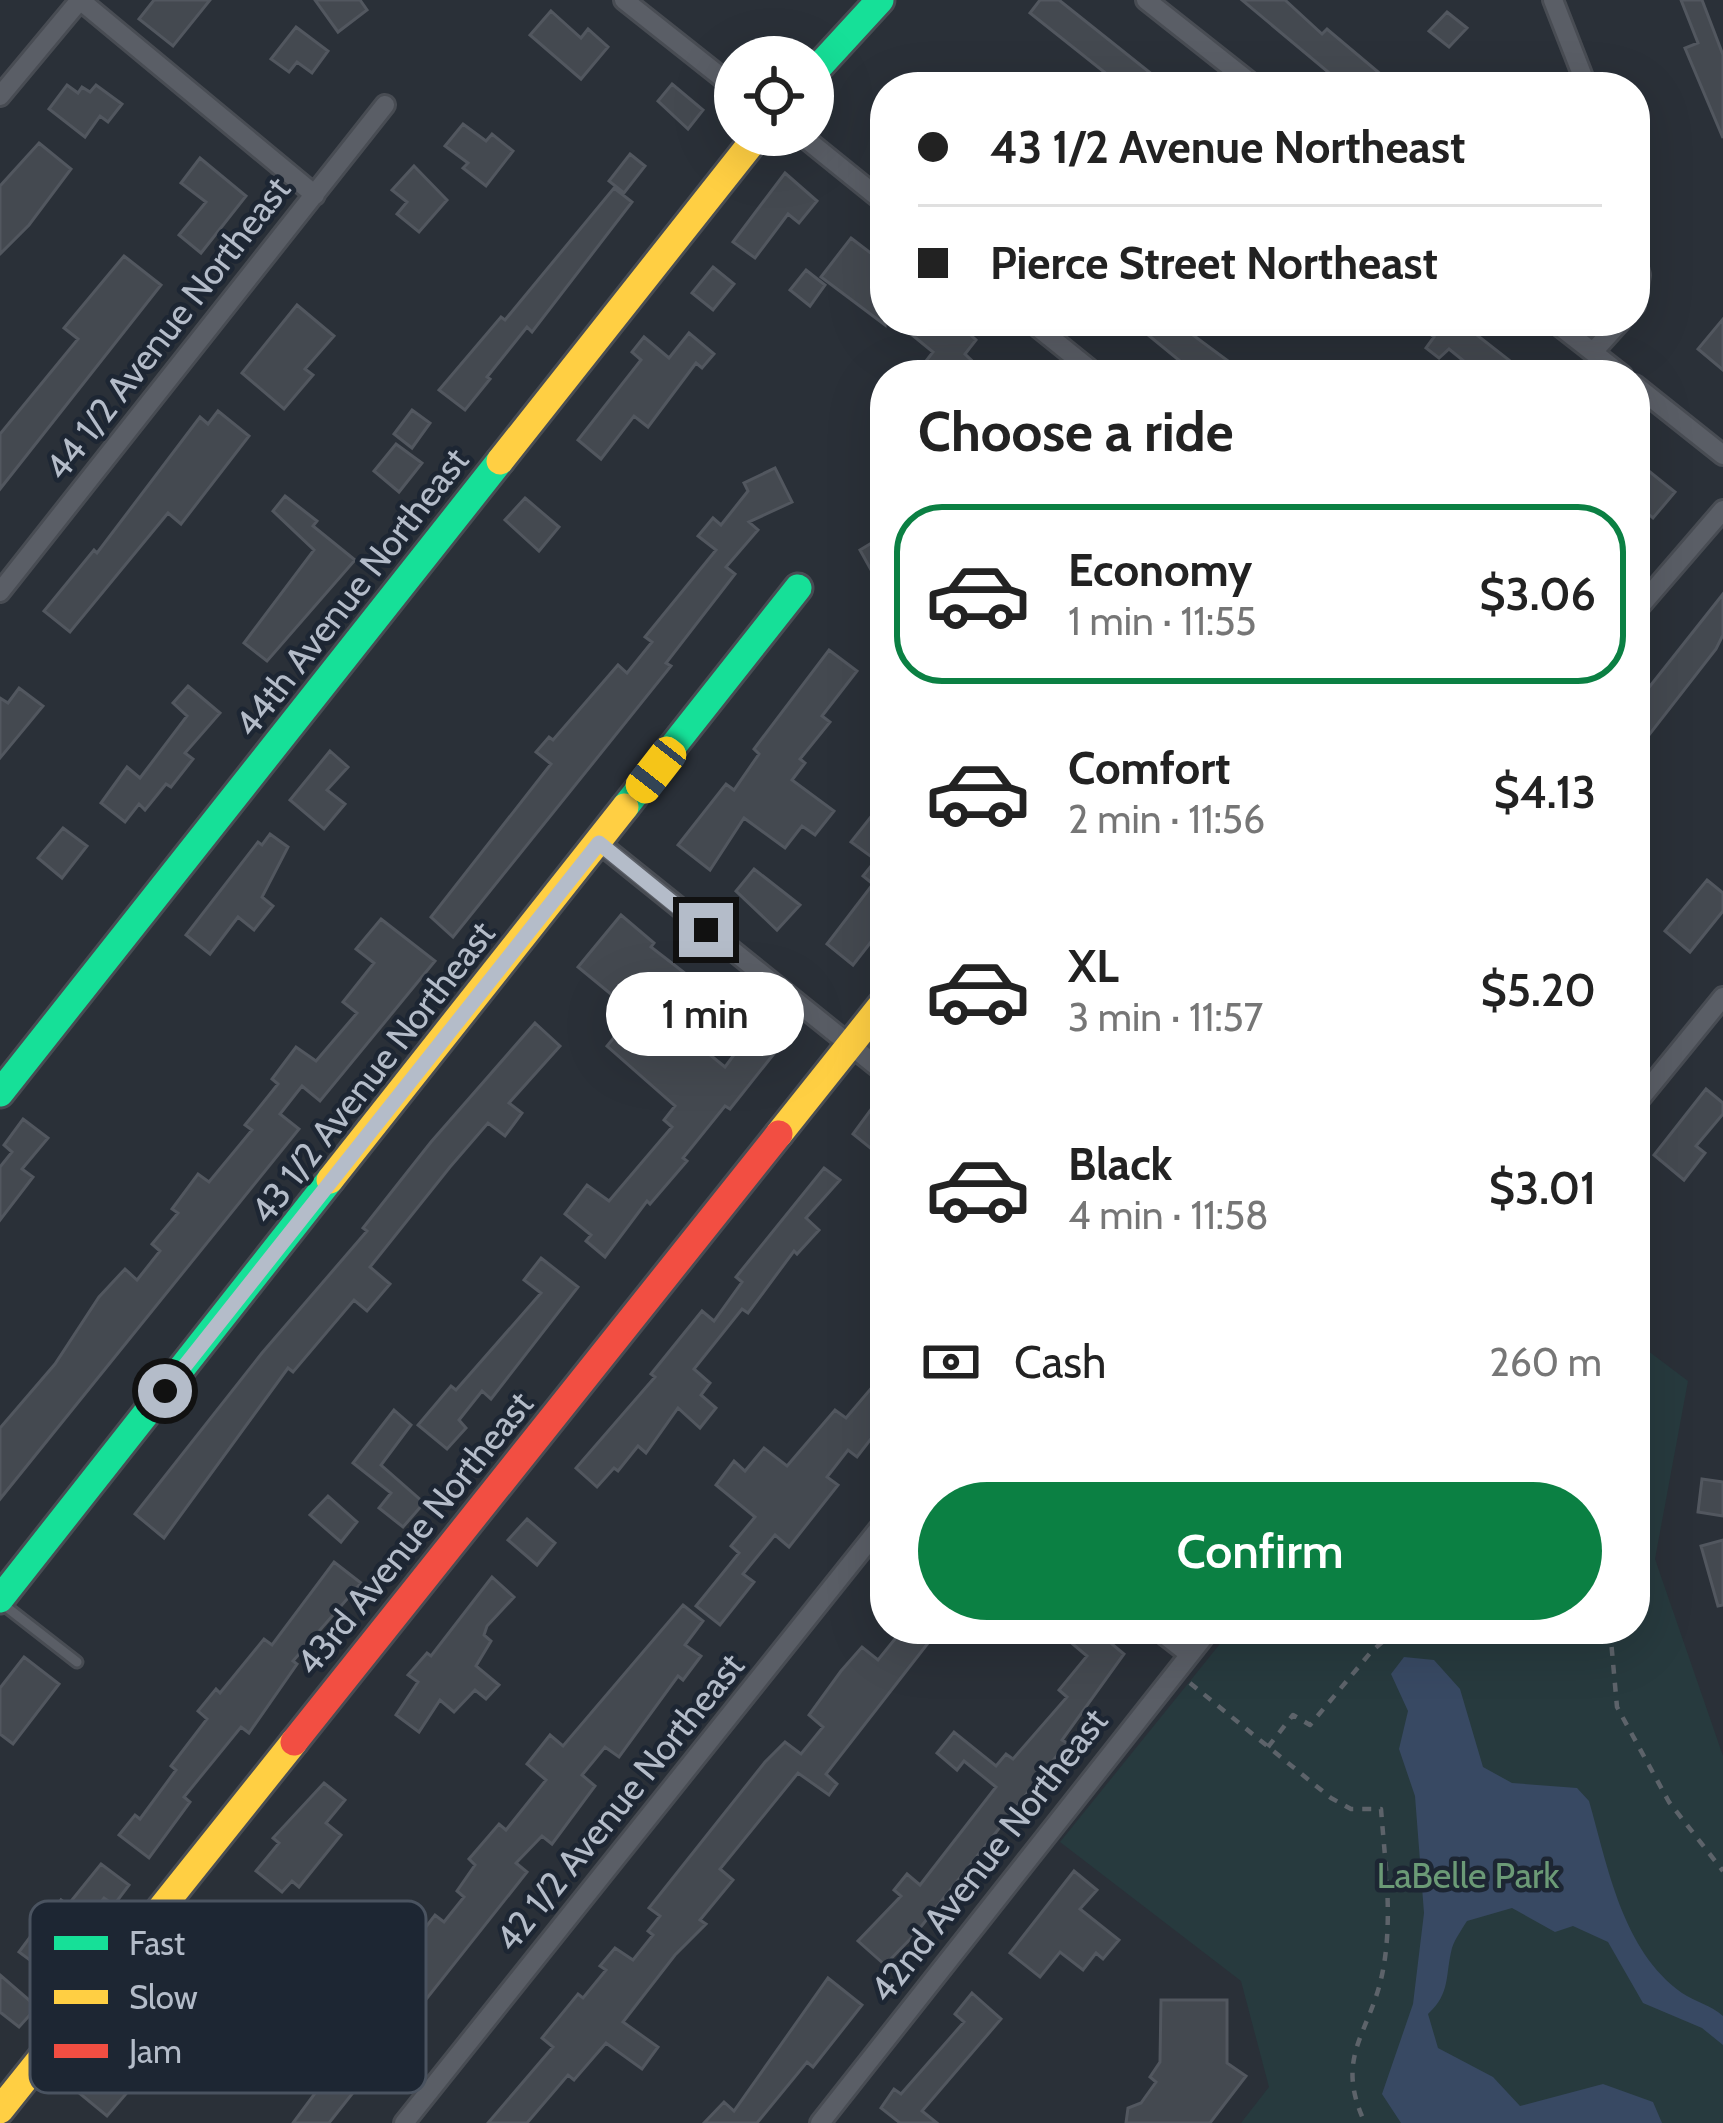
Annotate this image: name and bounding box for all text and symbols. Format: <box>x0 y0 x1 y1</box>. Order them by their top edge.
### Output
map controls <box>714 36 834 156</box>
button: locate <box>714 36 834 156</box>
text: 43 1/2 Avenue Northeast <box>990 120 1466 174</box>
street label: 44 1/2 Avenue Northeast <box>35 168 299 488</box>
text: Pierce Street Northeast <box>990 236 1438 290</box>
text: Choose a ride <box>918 399 1233 465</box>
street label: 44th Avenue Northeast <box>225 439 477 745</box>
icon: car <box>924 540 1032 648</box>
text: Economy <box>1068 543 1252 597</box>
text: $3.06 <box>1479 567 1596 621</box>
text: 1 min · 11:55 <box>1068 597 1256 645</box>
car <box>620 731 692 809</box>
icon: car <box>924 738 1032 846</box>
text: Comfort <box>1068 741 1231 795</box>
text: $4.13 <box>1494 765 1596 819</box>
text: 2 min · 11:56 <box>1068 795 1265 843</box>
route end <box>679 903 733 957</box>
street label: 43 1/2 Avenue Northeast <box>240 912 504 1232</box>
icon: car <box>924 936 1032 1044</box>
text: XL <box>1068 939 1119 993</box>
text: $5.20 <box>1480 963 1596 1017</box>
callout: 1 min <box>607 972 805 1056</box>
text: 1 min <box>661 990 749 1038</box>
text: 3 min · 11:57 <box>1068 993 1263 1041</box>
icon: car <box>924 1134 1032 1242</box>
text: Black <box>1068 1137 1172 1191</box>
text: $3.01 <box>1489 1161 1596 1215</box>
text: 4 min · 11:58 <box>1068 1191 1269 1239</box>
icon: cash <box>918 1329 984 1395</box>
text: Cash <box>1014 1335 1106 1389</box>
text: 260 m <box>1489 1338 1602 1386</box>
route start <box>138 1364 192 1418</box>
street label: 43rd Avenue Northeast <box>286 1382 542 1684</box>
button: Confirm <box>918 1482 1602 1620</box>
street label: 42 1/2 Avenue Northeast <box>485 1644 753 1960</box>
street label: 42nd Avenue Northeast <box>860 1699 1116 2011</box>
park label: LaBelle Park <box>1377 1853 1560 1897</box>
legend <box>30 1901 426 2093</box>
text: Fast <box>129 1923 185 1963</box>
text: Slow <box>129 1977 198 2017</box>
text: Jam <box>128 2031 182 2071</box>

